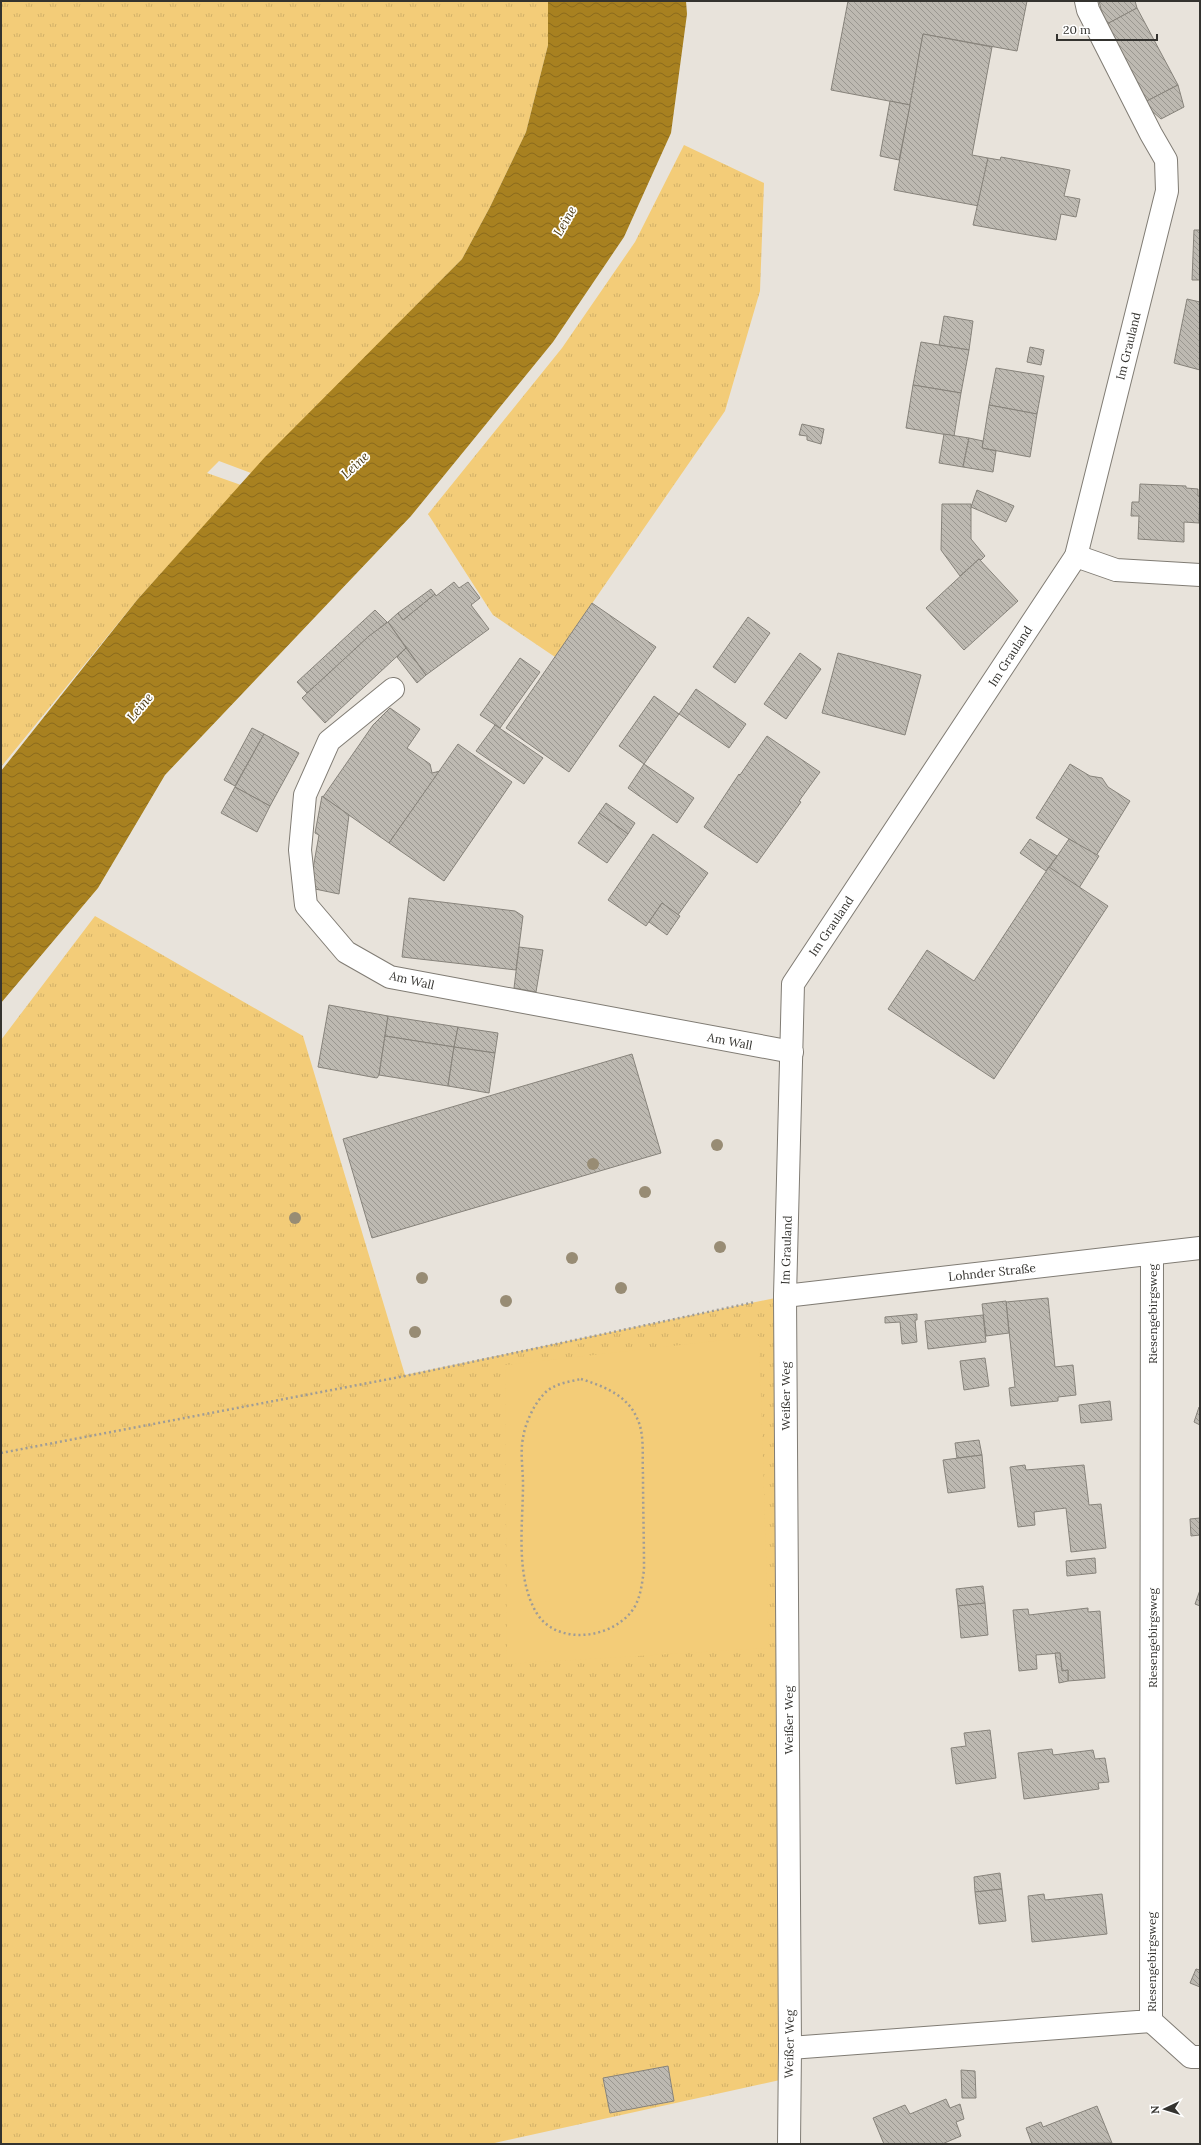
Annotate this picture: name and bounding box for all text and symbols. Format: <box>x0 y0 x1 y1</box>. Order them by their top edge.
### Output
scale bar <box>1057 16 1157 42</box>
text: 20 m <box>1063 22 1091 37</box>
water label: Leine <box>550 203 580 239</box>
street label: Im Grauland <box>1112 311 1144 381</box>
water label: Leine <box>337 448 373 482</box>
street label: Im Grauland <box>985 623 1035 689</box>
water label: Leine <box>123 689 157 725</box>
street label: Im Grauland <box>805 893 857 959</box>
street label: Am Wall <box>387 967 436 992</box>
street label: Am Wall <box>705 1029 754 1053</box>
street label: Im Grauland <box>777 1215 795 1285</box>
street label: Lohnder Straße <box>948 1260 1037 1284</box>
street label: Riesengebirgsweg <box>1145 1264 1160 1364</box>
street label: Weißer Weg <box>778 1361 793 1431</box>
street label: Riesengebirgsweg <box>1145 1588 1160 1688</box>
street label: Weißer Weg <box>781 1685 796 1755</box>
street label: Riesengebirgsweg <box>1144 1912 1159 2012</box>
street label: Weißer Weg <box>781 2009 797 2079</box>
north arrow <box>1145 2089 1185 2129</box>
text: N <box>1148 2104 1162 2114</box>

